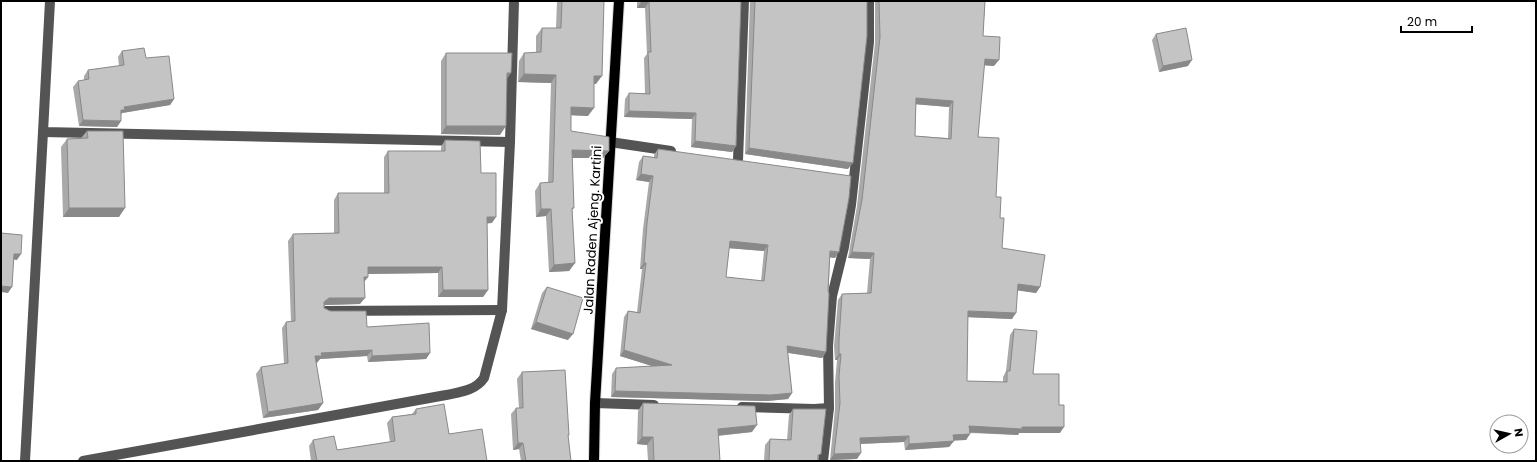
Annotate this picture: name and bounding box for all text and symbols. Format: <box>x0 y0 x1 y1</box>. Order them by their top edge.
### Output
scale bar <box>1401 8 1472 34</box>
text: 20 m <box>1407 13 1437 30</box>
street label: Jalan Raden Ajeng. Kartini <box>579 145 606 315</box>
north arrow <box>1489 414 1529 454</box>
text: N <box>1510 427 1527 438</box>

